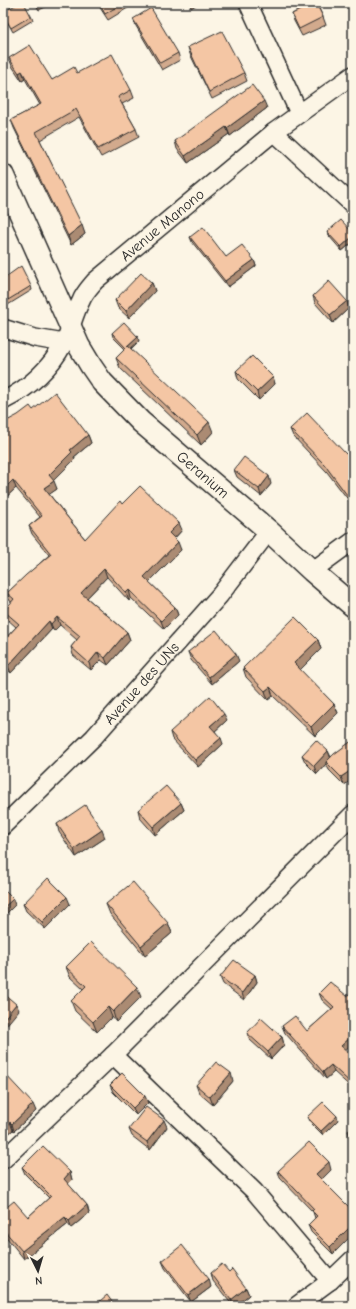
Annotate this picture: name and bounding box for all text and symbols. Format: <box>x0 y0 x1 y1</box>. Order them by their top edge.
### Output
street label: Avenue Manono <box>117 185 208 265</box>
street label: Geranium <box>173 447 233 502</box>
street label: Avenue des UNs <box>100 639 183 728</box>
north arrow <box>18 1251 58 1291</box>
text: N <box>35 1274 43 1287</box>

